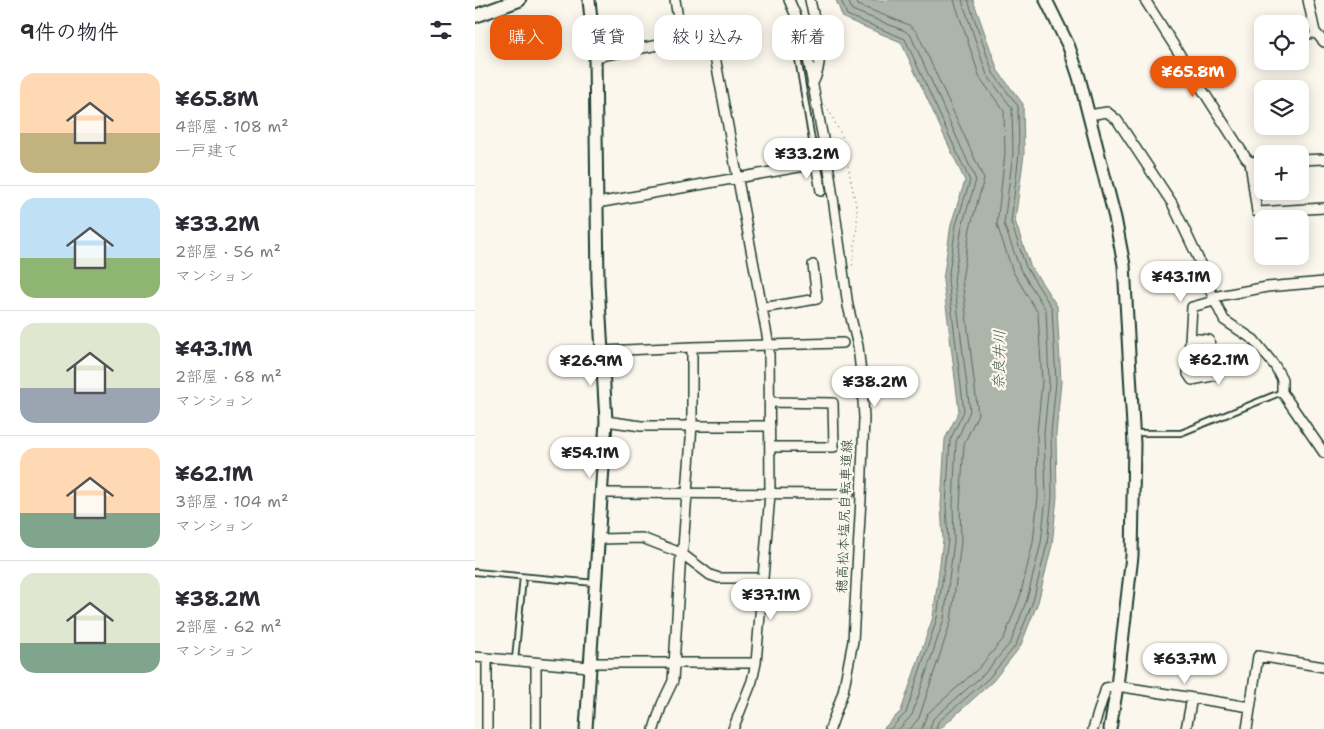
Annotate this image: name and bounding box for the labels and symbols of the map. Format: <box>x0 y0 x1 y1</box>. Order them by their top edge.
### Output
pin: ¥65.8M <box>1152 56 1234 98</box>
pin: ¥33.2M <box>766 138 848 180</box>
pin: ¥43.1M <box>1140 260 1222 303</box>
water label: 奈良井川 <box>988 330 1010 390</box>
pin: ¥26.9M <box>550 344 632 387</box>
pin: ¥62.1M <box>1178 344 1260 386</box>
pin: ¥38.2M <box>834 366 916 408</box>
pin: ¥54.1M <box>549 436 631 479</box>
street label: 穂高松本塩尻自転車道線 <box>832 439 856 593</box>
pin: ¥37.1M <box>730 578 812 621</box>
pin: ¥63.7M <box>1144 642 1226 685</box>

